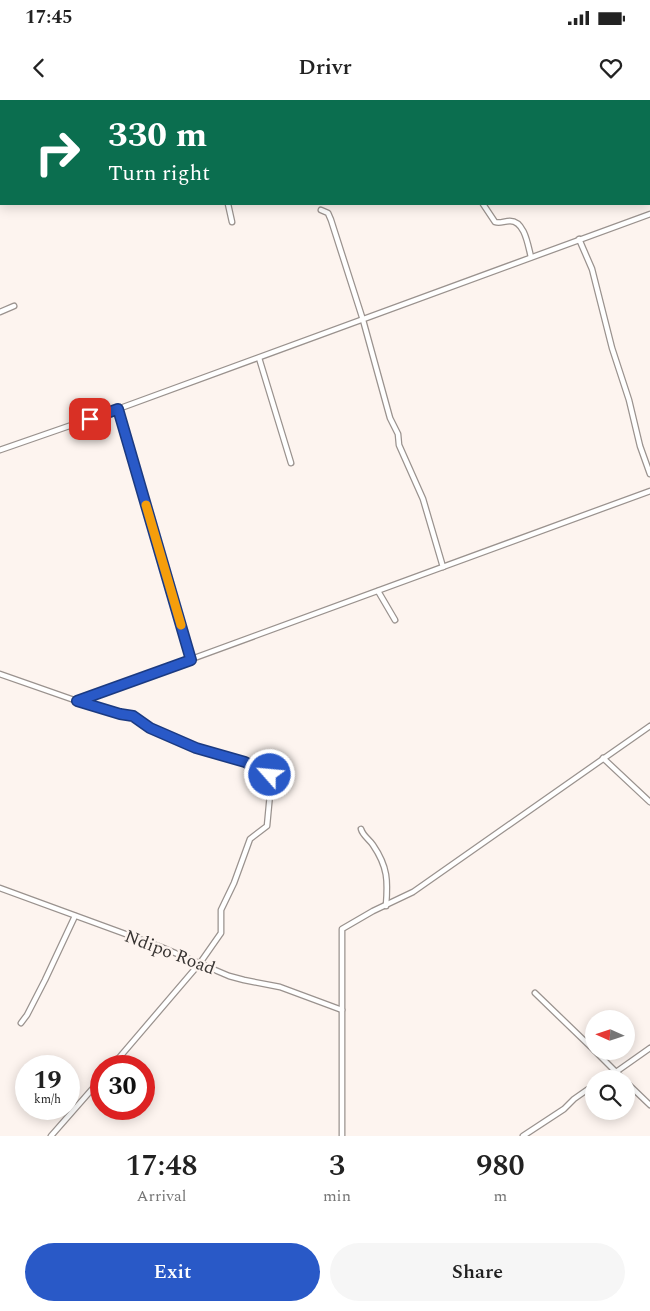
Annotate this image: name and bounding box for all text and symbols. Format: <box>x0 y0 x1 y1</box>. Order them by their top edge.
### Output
text: 17:45 <box>25 3 73 32</box>
text: Drivr <box>298 51 352 84</box>
icon: back <box>25 54 53 82</box>
icon: heart <box>597 54 625 82</box>
text: 330 m <box>108 109 207 162</box>
icon: right <box>25 120 90 185</box>
text: Turn right <box>108 157 210 190</box>
pin <box>69 398 111 440</box>
icon: arrive <box>76 405 104 433</box>
position arrow <box>243 748 295 800</box>
street label: Ndipo Road <box>121 923 219 982</box>
north arrow <box>585 1010 635 1060</box>
map controls <box>585 1010 635 1120</box>
speed limit sign: 30 <box>90 1055 155 1120</box>
text: 19 <box>33 1062 62 1100</box>
button: search <box>585 1070 635 1120</box>
text: km/h <box>34 1090 61 1109</box>
text: 17:48 <box>125 1143 198 1189</box>
text: 3 <box>329 1143 345 1189</box>
text: 980 <box>476 1143 525 1189</box>
text: Arrival <box>137 1184 186 1208</box>
text: min <box>323 1184 351 1208</box>
text: m <box>494 1184 507 1208</box>
button: Exit <box>25 1243 320 1301</box>
button: Share <box>330 1243 625 1301</box>

